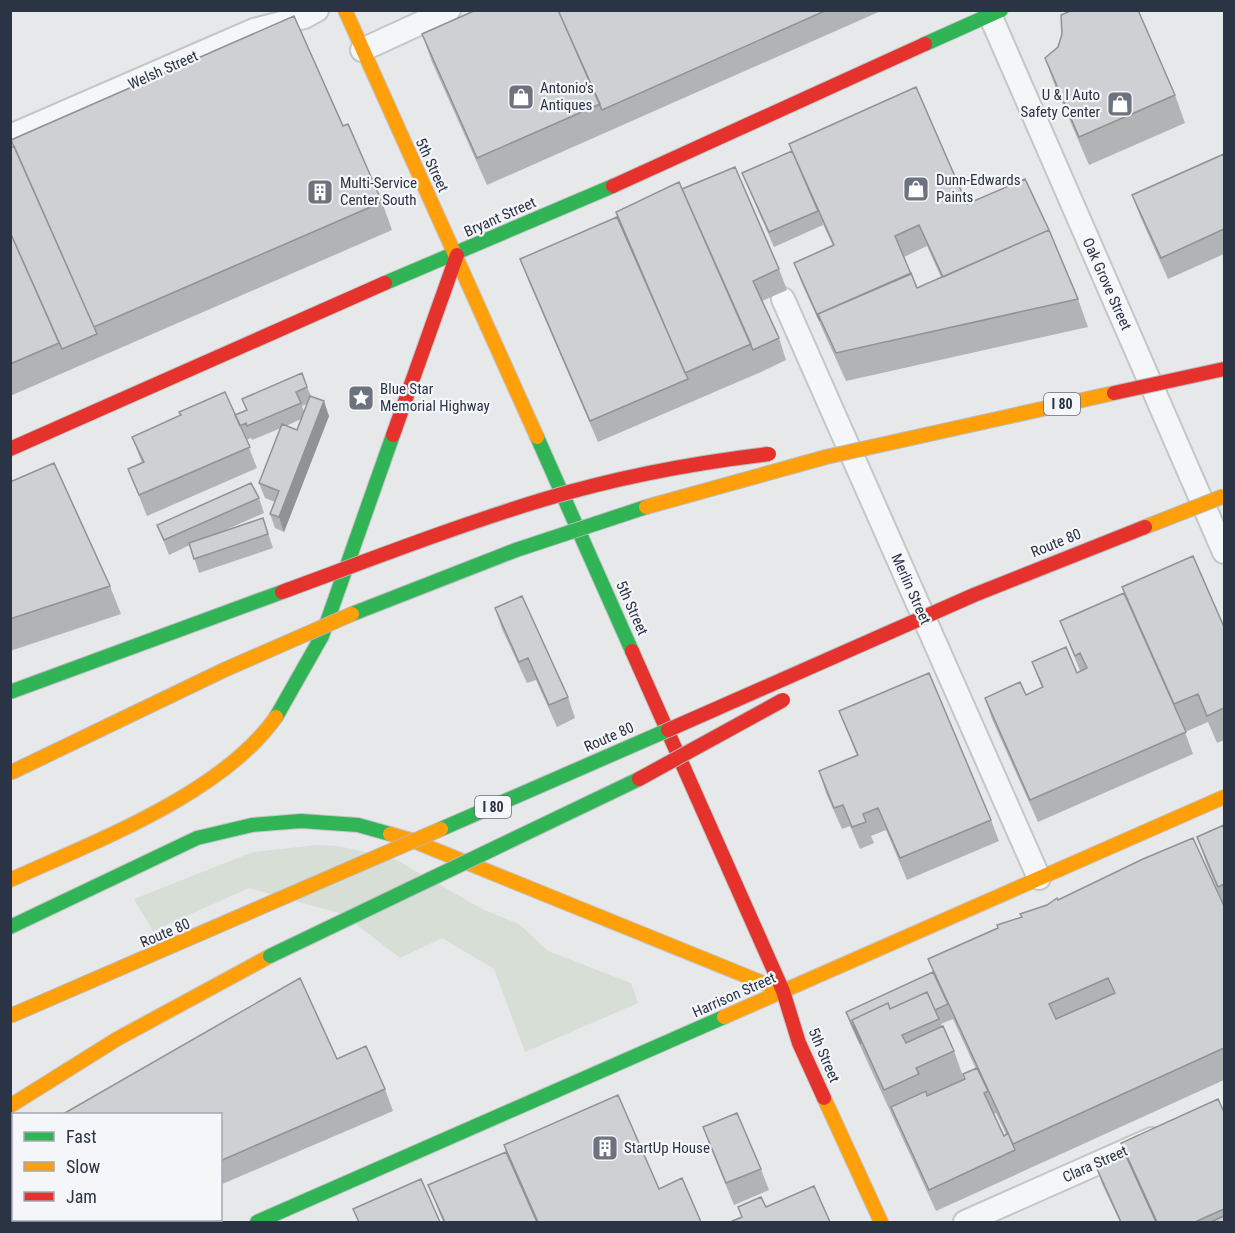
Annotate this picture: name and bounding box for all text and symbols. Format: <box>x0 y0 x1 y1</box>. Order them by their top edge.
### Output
street label: Welsh Street <box>125 47 201 93</box>
place label: Antonio's Antiques <box>540 79 594 114</box>
shop icon: Antonio's Antiques <box>506 82 536 112</box>
place label: U & I Auto Safety Center <box>1020 86 1100 121</box>
shop icon: U & I Auto Safety Center <box>1105 89 1135 119</box>
street label: 5th Street <box>412 135 452 195</box>
place label: Dunn-Edwards Paints <box>936 171 1021 206</box>
place label: Multi-Service Center South <box>340 174 417 209</box>
shop icon: Dunn-Edwards Paints <box>901 174 931 204</box>
building icon: Multi-Service Center South <box>305 177 335 207</box>
street label: Bryant Street <box>461 193 539 241</box>
street label: Oak Grove Street <box>1079 235 1135 333</box>
place label: Blue Star Memorial Highway <box>380 380 490 415</box>
place icon: Blue Star Memorial Highway <box>346 383 376 413</box>
road number: I 80 <box>1044 393 1080 415</box>
street label: Route 80 <box>1028 525 1084 561</box>
street label: Merlin Street <box>887 551 935 627</box>
street label: 5th Street <box>612 578 652 638</box>
street label: Route 80 <box>581 718 637 756</box>
road number: I 80 <box>475 796 511 818</box>
street label: Route 80 <box>137 914 193 952</box>
street label: Harrison Street <box>690 969 778 1021</box>
street label: 5th Street <box>804 1025 844 1085</box>
legend <box>12 1113 222 1221</box>
text: Fast <box>66 1126 97 1147</box>
building icon: StartUp House <box>590 1133 620 1163</box>
place label: StartUp House <box>624 1139 710 1157</box>
street label: Clara Street <box>1060 1142 1130 1186</box>
text: Slow <box>66 1156 101 1177</box>
text: Jam <box>66 1186 97 1207</box>

